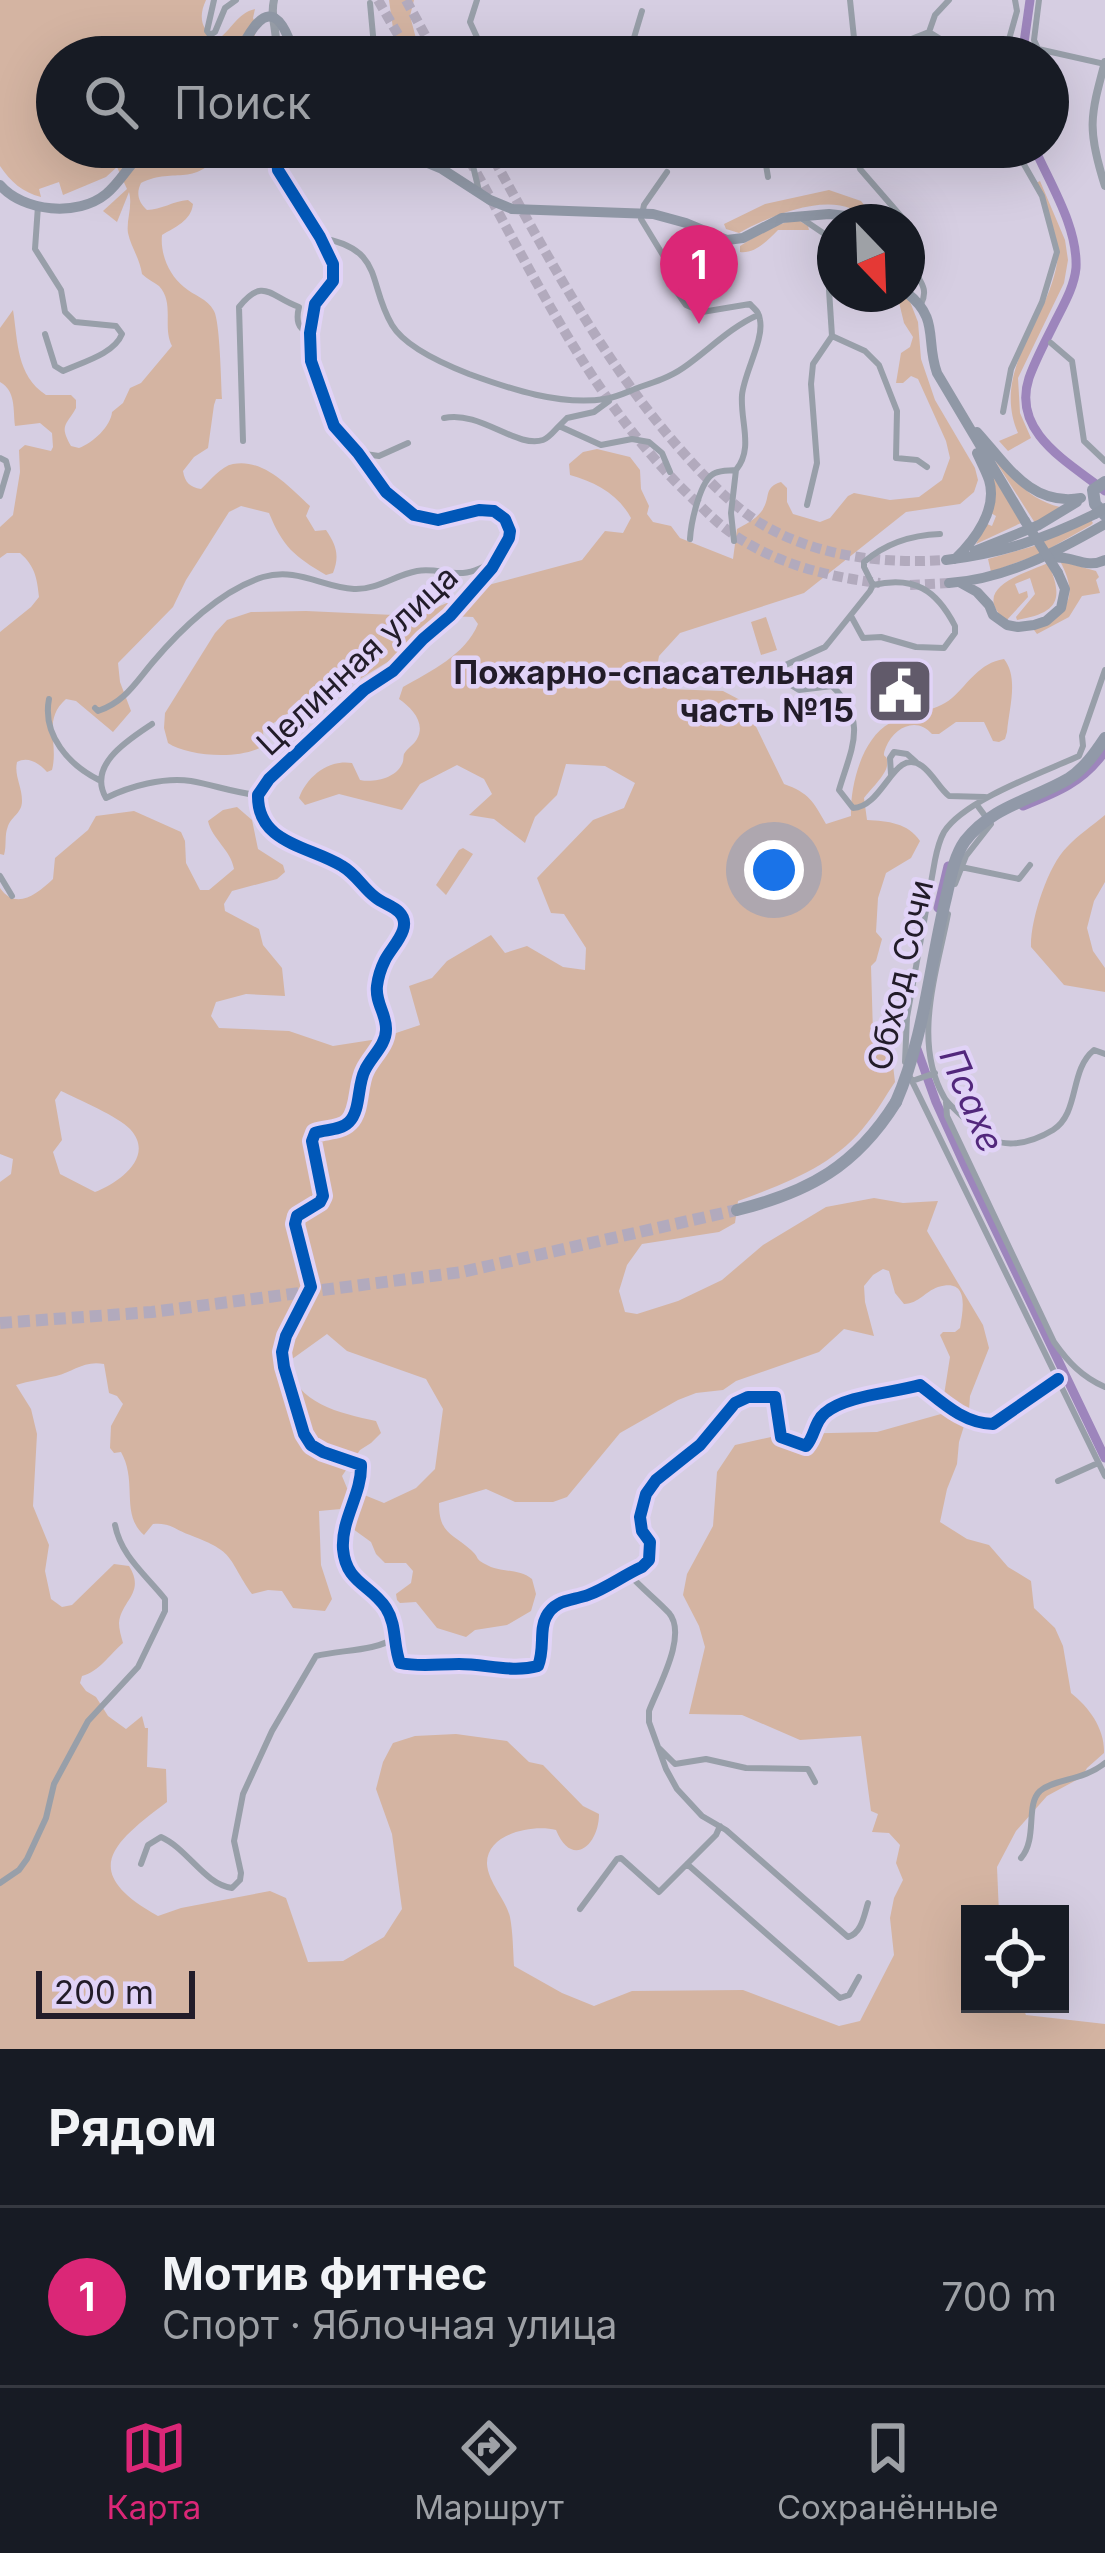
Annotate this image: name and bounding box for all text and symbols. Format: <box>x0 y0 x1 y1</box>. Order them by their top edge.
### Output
search box <box>36 36 1069 168</box>
icon: search <box>78 69 144 135</box>
text: Поиск <box>174 75 311 130</box>
north arrow <box>817 204 925 312</box>
pin: 1 <box>660 225 738 324</box>
street label: Целинная улица <box>248 557 466 763</box>
place label: Пожарно-спасательная часть №15 <box>454 652 854 730</box>
public building icon: Пожарно-спасательная часть №15 <box>865 656 935 726</box>
your location <box>744 840 804 900</box>
street label: Обход Сочи <box>859 876 941 1074</box>
water label: Псахе <box>930 1041 1014 1159</box>
map controls <box>961 1905 1069 2013</box>
button: locate <box>961 1905 1069 2013</box>
scale bar <box>36 1965 195 2018</box>
text: 200 m <box>54 1972 154 2012</box>
text: Рядом <box>48 2097 217 2158</box>
text: Мотив фитнес <box>162 2246 487 2301</box>
text: 1 <box>79 2273 95 2320</box>
text: 700 m <box>941 2273 1057 2320</box>
text: Спорт · Яблочная улица <box>162 2301 617 2348</box>
tab: Карта <box>106 2415 201 2527</box>
tab: Маршрут <box>414 2415 564 2527</box>
tab: Сохранённые <box>777 2415 998 2527</box>

